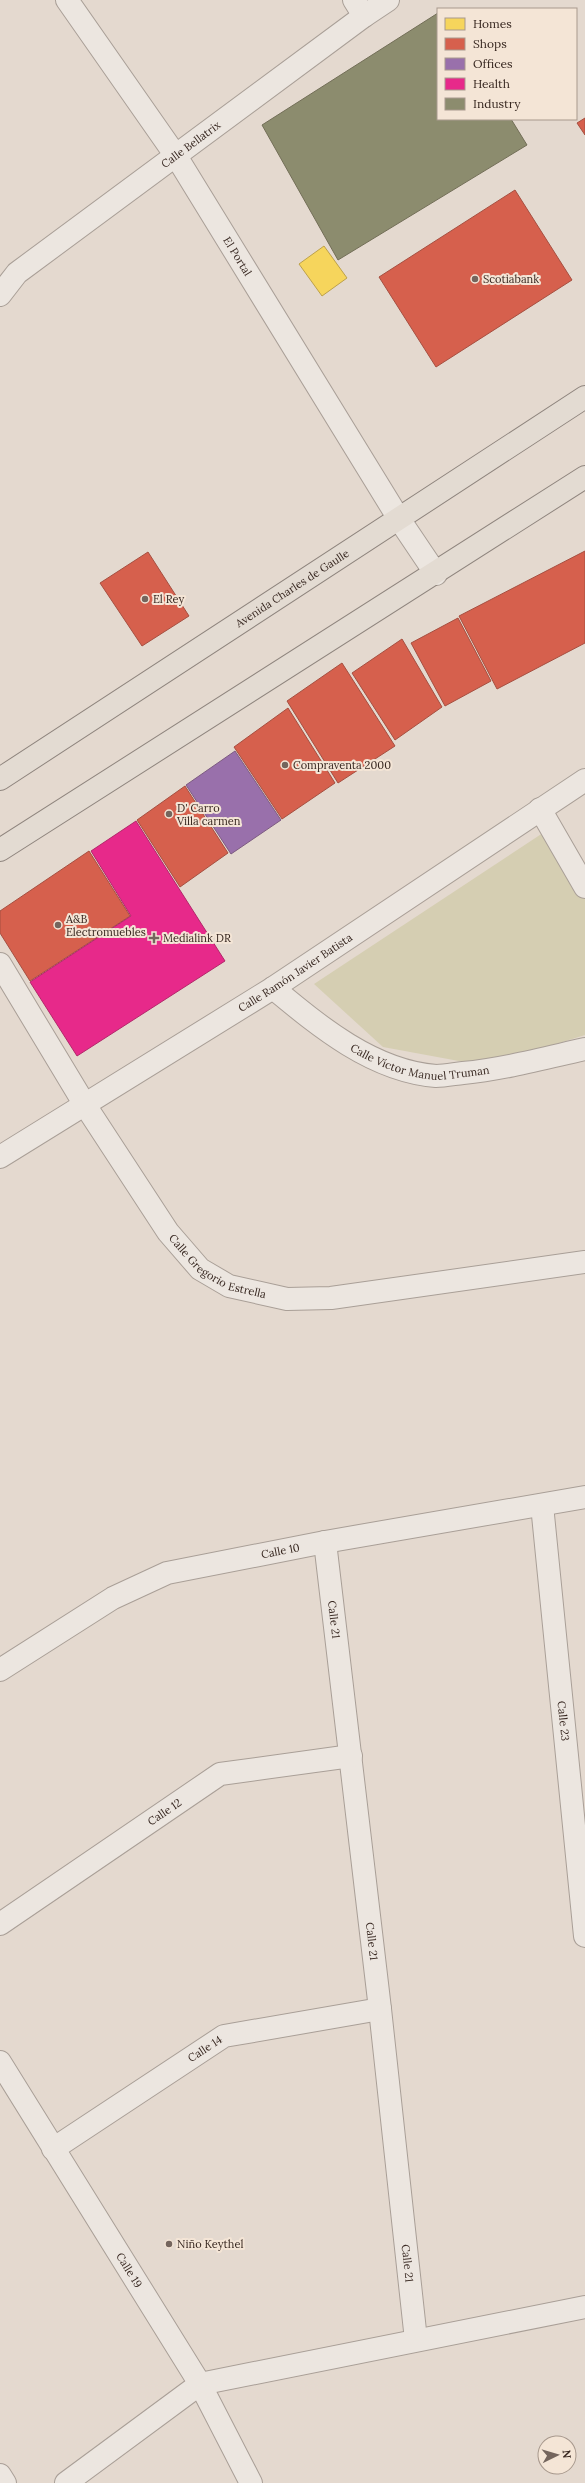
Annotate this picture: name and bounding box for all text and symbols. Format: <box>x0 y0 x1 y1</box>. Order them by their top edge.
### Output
legend <box>437 8 577 120</box>
text: Homes <box>473 16 512 31</box>
text: Shops <box>473 36 507 51</box>
text: Offices <box>473 56 513 71</box>
text: Health <box>473 76 510 91</box>
text: Industry <box>473 96 521 111</box>
street label: Calle Bellatrix <box>158 118 223 171</box>
street label: El Portal <box>220 234 255 278</box>
place label: Scotiabank <box>483 272 539 286</box>
marker: Scotiabank <box>470 274 480 284</box>
street label: Avenida Charles de Gaulle <box>232 546 352 631</box>
place label: El Rey <box>153 592 184 606</box>
marker: El Rey <box>140 594 150 604</box>
place label: Compraventa 2000 <box>293 758 391 772</box>
marker: Compraventa 2000 <box>280 760 290 770</box>
place label: D' Carro Villa carmen <box>176 801 241 828</box>
marker: D' Carro Villa carmen <box>164 809 174 819</box>
place label: A&B Electromuebles <box>65 912 146 939</box>
marker: A&B Electromuebles <box>53 920 63 930</box>
street label: Calle Ramón Javier Batista <box>235 930 355 1015</box>
place label: Medialink DR <box>163 931 231 945</box>
marker: Medialink DR <box>148 932 160 944</box>
street label: Calle Víctor Manuel Truman <box>348 1041 491 1083</box>
street label: Calle Gregorio Estrella <box>166 1231 268 1301</box>
street label: Calle 10 <box>260 1540 301 1561</box>
street label: Calle 21 <box>325 1600 343 1639</box>
street label: Calle 23 <box>555 1700 573 1742</box>
street label: Calle 12 <box>145 1795 184 1828</box>
street label: Calle 21 <box>363 1921 381 1961</box>
street label: Calle 14 <box>185 2032 225 2065</box>
place label: Niño Keythel <box>177 2237 243 2251</box>
marker: Niño Keythel <box>164 2239 174 2249</box>
street label: Calle 21 <box>399 2244 417 2283</box>
street label: Calle 19 <box>113 2250 145 2290</box>
north arrow <box>537 2435 577 2475</box>
text: N <box>560 2449 574 2459</box>

